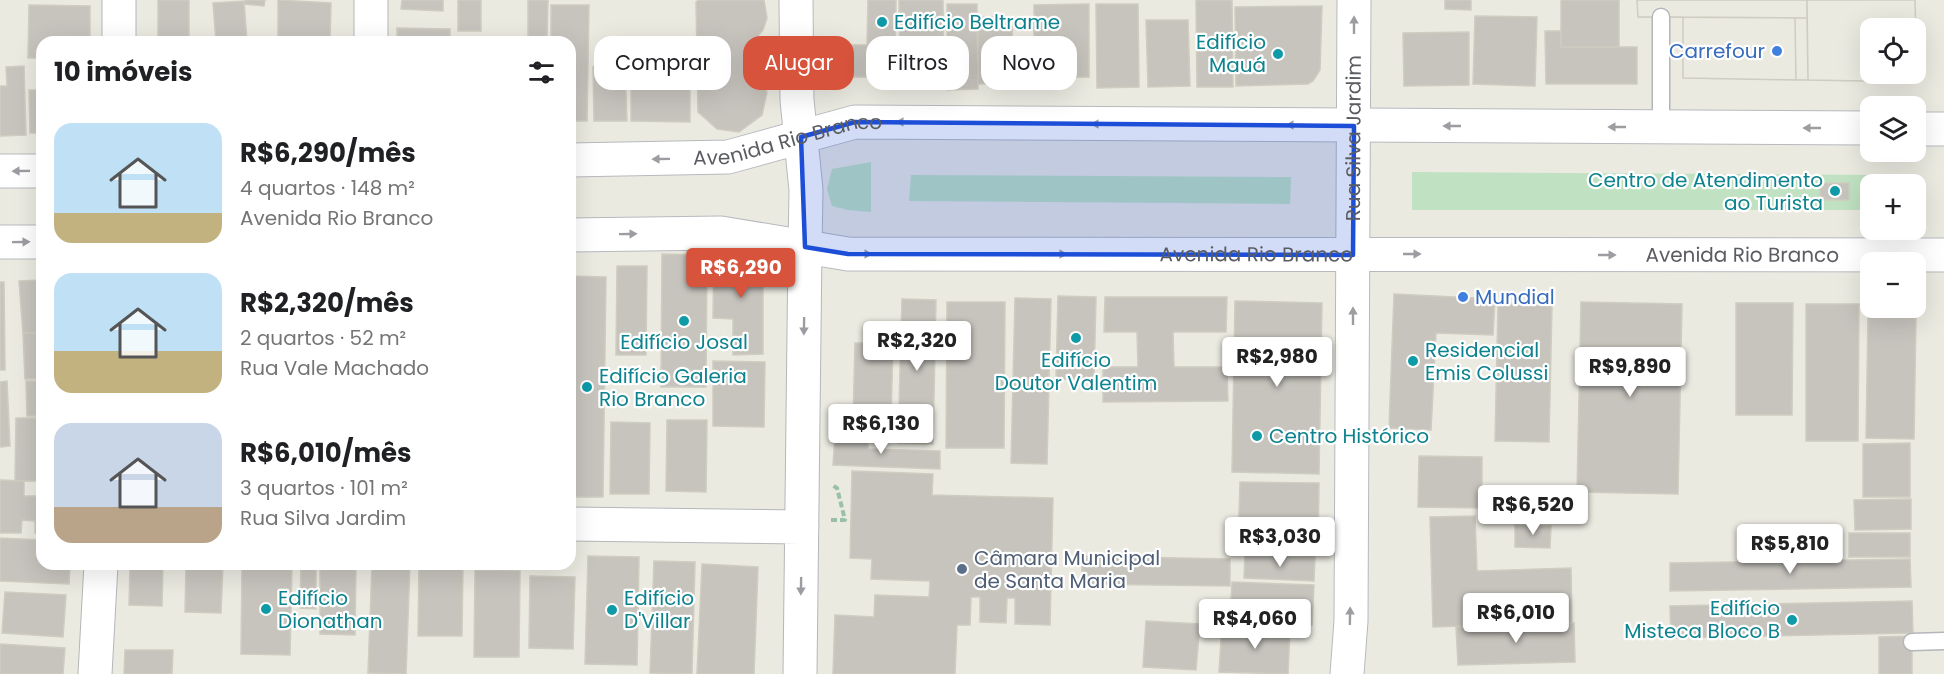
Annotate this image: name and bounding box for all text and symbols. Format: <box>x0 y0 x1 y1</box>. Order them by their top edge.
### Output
place label: Edifício Beltrame <box>894 8 1060 36</box>
marker: Edifício Beltrame <box>875 15 889 29</box>
one-way arrow <box>1349 16 1359 35</box>
map controls <box>1860 18 1926 318</box>
button: locate <box>1860 18 1926 84</box>
place label: Edifício Mauá <box>1196 28 1266 79</box>
chip: Comprar <box>594 36 731 90</box>
chip: Alugar <box>743 36 854 90</box>
chip: Filtros <box>866 36 969 90</box>
chip: Novo <box>981 36 1077 90</box>
place label: Carrefour <box>1669 37 1765 65</box>
marker: Carrefour <box>1770 44 1784 58</box>
marker: Edifício Mauá <box>1271 47 1285 61</box>
text: 10 imóveis <box>54 54 192 90</box>
street label: Rua Silva Jardim <box>1339 55 1368 221</box>
icon: filters <box>525 56 558 89</box>
button: layers <box>1860 96 1926 162</box>
street label: Avenida Rio Branco <box>693 108 882 172</box>
one-way arrow <box>896 118 915 127</box>
one-way arrow <box>1091 119 1110 129</box>
one-way arrow <box>1286 120 1305 130</box>
one-way arrow <box>1443 121 1462 131</box>
one-way arrow <box>1608 122 1627 132</box>
one-way arrow <box>1803 123 1822 133</box>
text: R$6,290/mês <box>240 135 416 171</box>
icon: home <box>102 147 174 219</box>
one-way arrow <box>651 154 670 164</box>
one-way arrow <box>11 166 30 176</box>
place label: Centro de Atendimento ao Turista <box>1588 166 1823 217</box>
text: 4 quartos · 148 m² <box>240 174 415 202</box>
button: + <box>1860 174 1926 240</box>
marker: Centro de Atendimento ao Turista <box>1828 184 1842 198</box>
text: Avenida Rio Branco <box>240 204 433 232</box>
one-way arrow <box>619 229 638 239</box>
one-way arrow <box>12 237 31 247</box>
street label: Avenida Rio Branco <box>1159 240 1353 268</box>
street label: Avenida Rio Branco <box>1645 241 1839 269</box>
pin: R$6,290 <box>686 248 796 299</box>
one-way arrow <box>853 249 872 259</box>
one-way arrow <box>1048 249 1067 259</box>
one-way arrow <box>1402 249 1421 259</box>
one-way arrow <box>1597 250 1616 260</box>
button: − <box>1860 252 1926 318</box>
text: R$6,290 <box>700 253 782 281</box>
place label: Mundial <box>1475 283 1555 311</box>
text: R$2,320/mês <box>240 285 414 321</box>
marker: Mundial <box>1456 290 1470 304</box>
icon: home <box>102 297 174 369</box>
one-way arrow <box>1348 306 1358 325</box>
marker: Edifício Josal <box>677 314 691 328</box>
one-way arrow <box>799 317 809 336</box>
pin: R$2,320 <box>862 321 972 372</box>
text: 2 quartos · 52 m² <box>240 324 406 352</box>
text: R$2,320 <box>877 326 957 354</box>
place label: Edifício Josal <box>620 328 748 356</box>
marker: Edifício Doutor Valentim <box>1069 331 1083 345</box>
place label: Residencial Emis Colussi <box>1425 336 1548 387</box>
pin: R$2,980 <box>1222 337 1332 388</box>
text: R$2,980 <box>1236 342 1318 370</box>
place label: Edifício Doutor Valentim <box>995 346 1157 397</box>
pin: R$9,890 <box>1575 347 1685 398</box>
text: R$9,890 <box>1589 352 1671 380</box>
text: Rua Vale Machado <box>240 354 429 382</box>
marker: Residencial Emis Colussi <box>1406 354 1420 368</box>
place label: Edifício Galeria Rio Branco <box>599 362 747 413</box>
marker: Edifício Galeria Rio Branco <box>580 380 594 394</box>
pin: R$6,130 <box>826 404 936 455</box>
text: R$6,130 <box>842 409 920 437</box>
place label: Centro Histórico <box>1269 422 1429 450</box>
marker: Centro Histórico <box>1250 429 1264 443</box>
text: R$6,010/mês <box>240 435 412 471</box>
icon: home <box>102 447 174 519</box>
text: 3 quartos · 101 m² <box>240 474 408 502</box>
pin: R$6,520 <box>1478 485 1588 536</box>
text: R$6,520 <box>1492 490 1574 518</box>
text: Rua Silva Jardim <box>240 504 406 532</box>
pin: R$3,030 <box>1225 517 1335 568</box>
text: R$3,030 <box>1239 522 1321 550</box>
pin: R$5,810 <box>1735 524 1845 575</box>
text: R$5,810 <box>1751 529 1829 557</box>
place label: Câmara Municipal de Santa Maria <box>974 544 1160 595</box>
marker: Câmara Municipal de Santa Maria <box>955 562 969 576</box>
one-way arrow <box>796 576 806 595</box>
place label: Edifício Dionathan <box>278 584 383 635</box>
place label: Edifício D'Villar <box>624 584 694 635</box>
pin: R$6,010 <box>1461 593 1571 644</box>
place label: Edifício Misteca Bloco B <box>1624 594 1780 645</box>
text: R$6,010 <box>1477 598 1555 626</box>
pin: R$4,060 <box>1200 599 1310 650</box>
marker: Edifício Dionathan <box>259 602 273 616</box>
marker: Edifício D'Villar <box>605 603 619 617</box>
text: R$4,060 <box>1213 604 1297 632</box>
one-way arrow <box>1346 606 1355 625</box>
marker: Edifício Misteca Bloco B <box>1785 613 1799 627</box>

